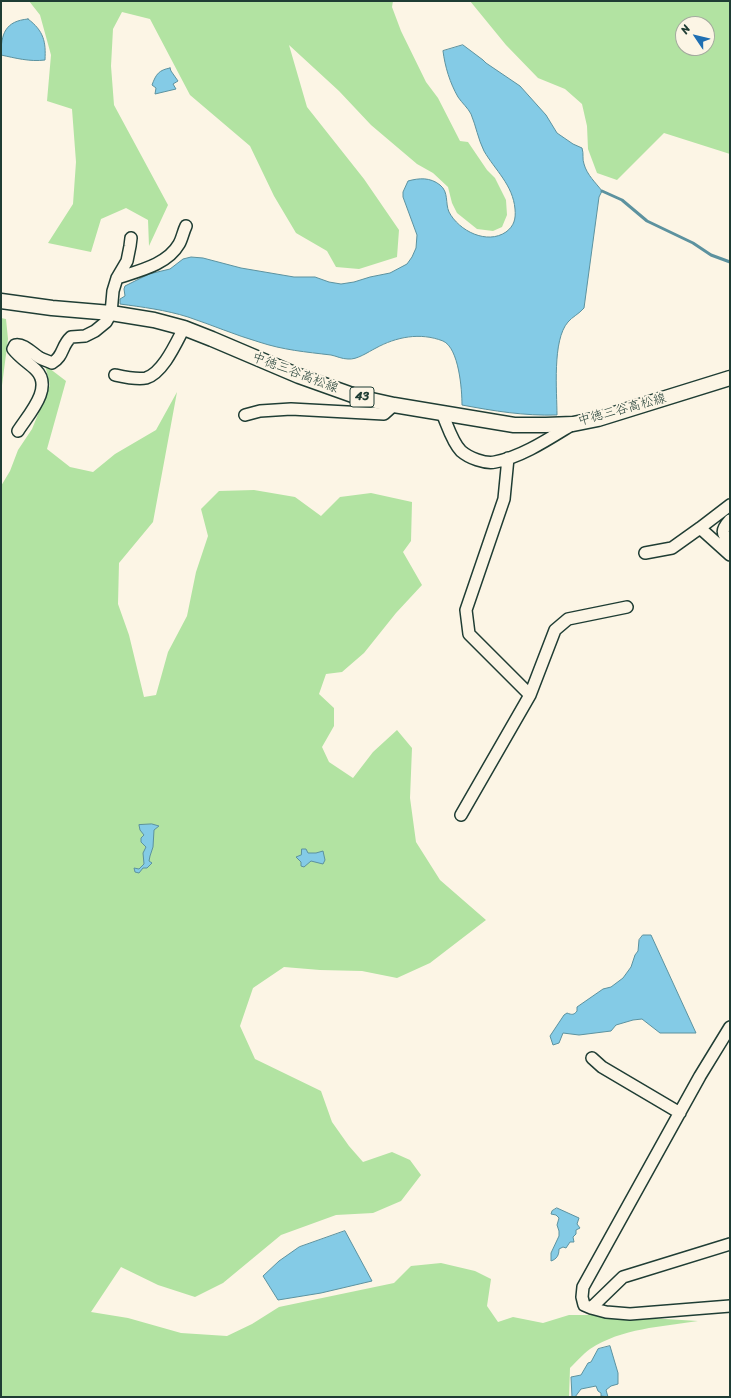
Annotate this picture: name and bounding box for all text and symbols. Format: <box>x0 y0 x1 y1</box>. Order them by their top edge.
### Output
north arrow <box>675 16 715 56</box>
text: N <box>676 21 696 38</box>
street label: 中徳三谷高松線 <box>250 349 340 397</box>
road number: 43 <box>350 387 374 407</box>
street label: 中徳三谷高松線 <box>576 391 668 429</box>

